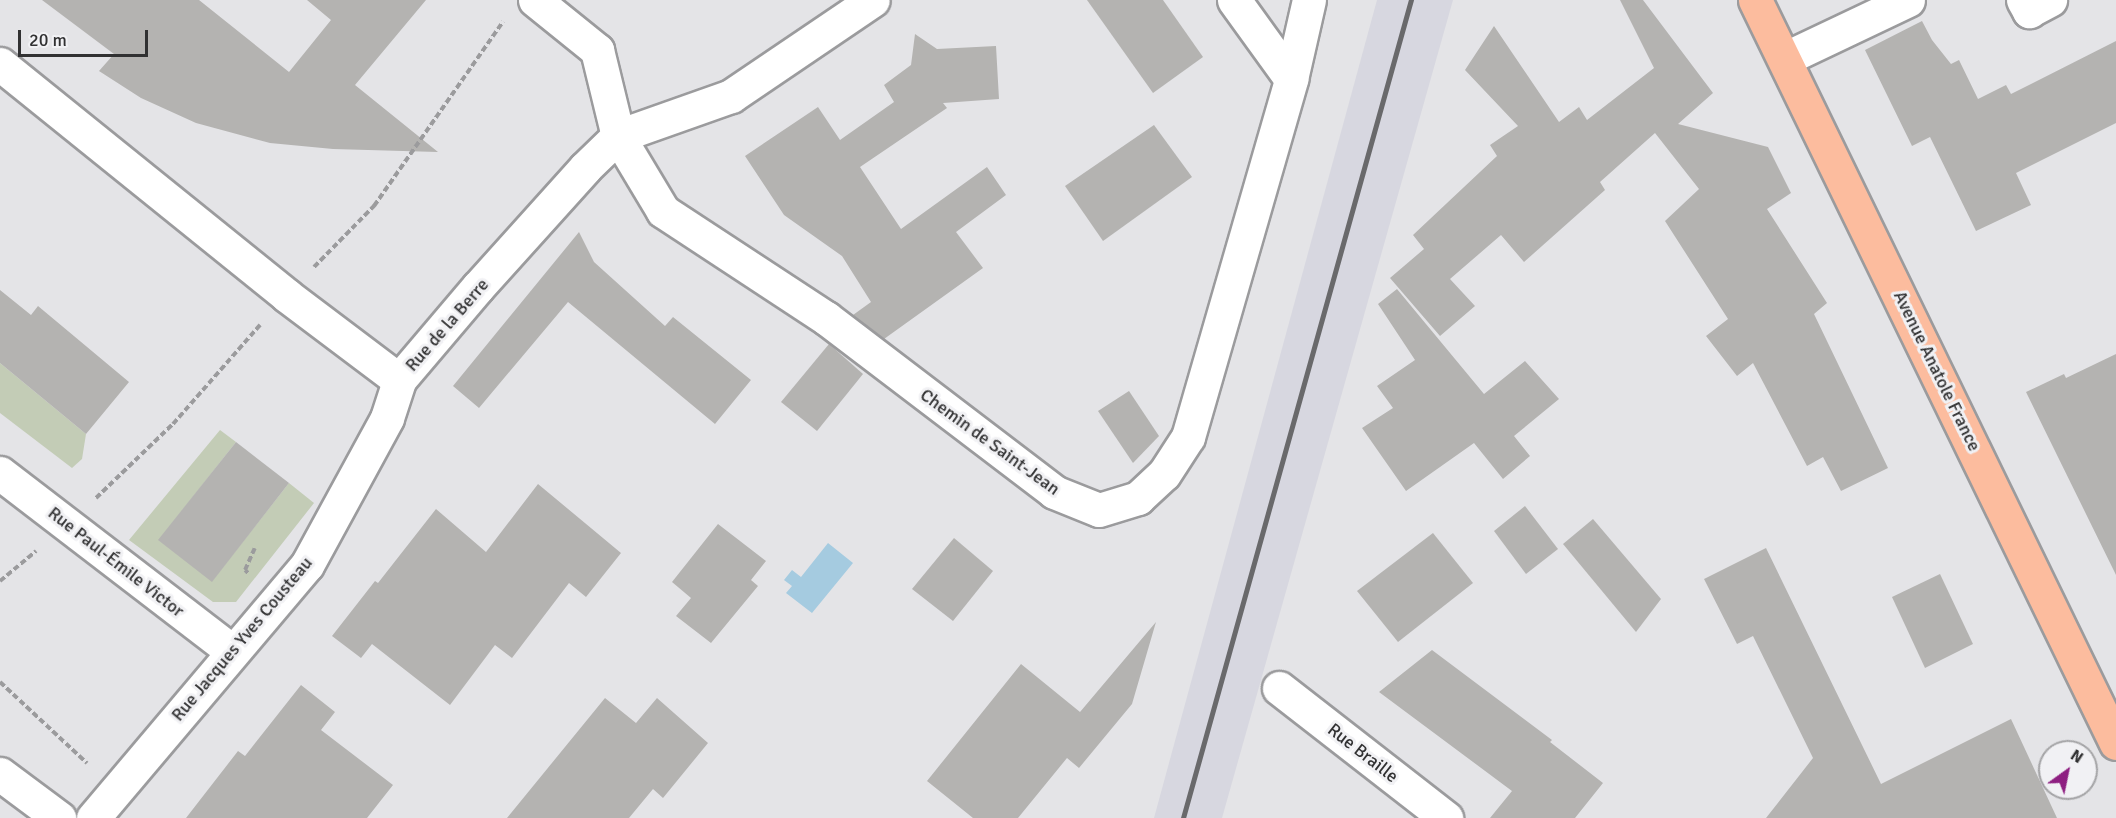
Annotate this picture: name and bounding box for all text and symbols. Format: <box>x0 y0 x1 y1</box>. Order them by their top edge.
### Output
scale bar <box>21 18 152 56</box>
text: 20 m <box>29 29 67 51</box>
street label: Rue de la Berre <box>401 274 493 376</box>
street label: Avenue Anatole France <box>1889 287 1985 455</box>
street label: Chemin de Saint-Jean <box>916 384 1064 500</box>
street label: Rue Paul-Émile Victor <box>44 502 188 622</box>
street label: Rue Jacques Yves Cousteau <box>167 552 317 726</box>
street label: Rue Braille <box>1323 719 1403 787</box>
north arrow <box>2038 740 2098 800</box>
text: N <box>2067 745 2087 768</box>

